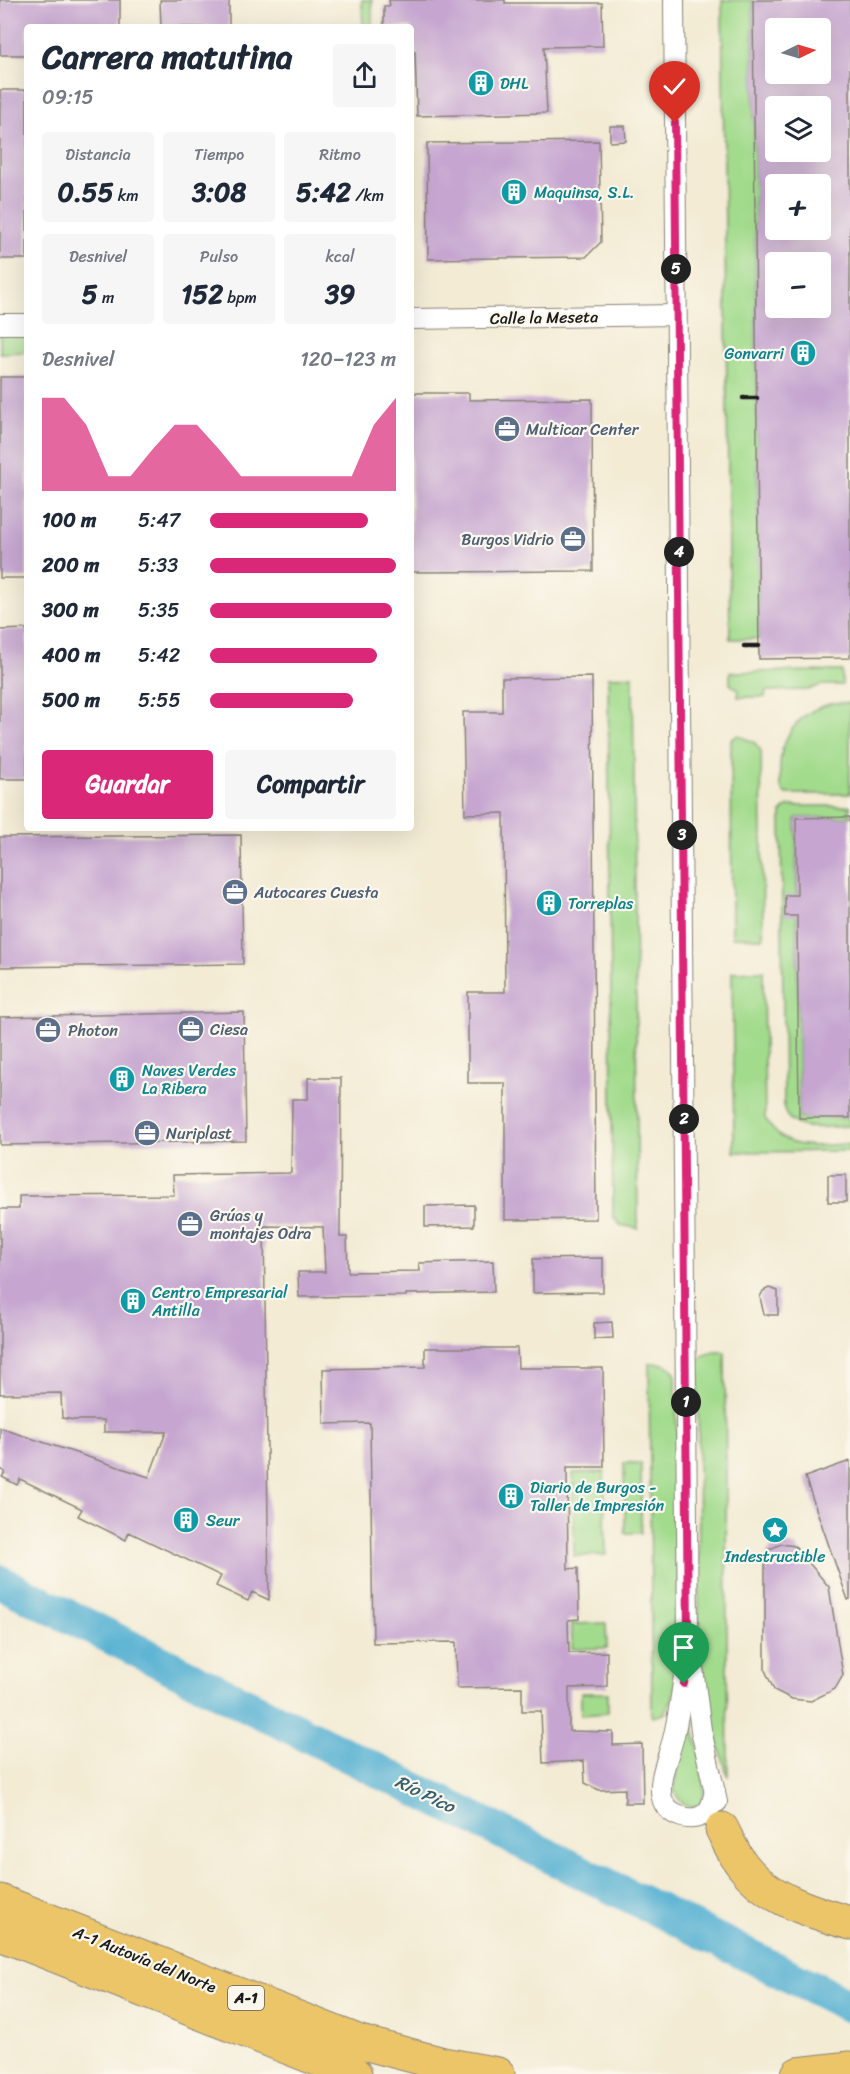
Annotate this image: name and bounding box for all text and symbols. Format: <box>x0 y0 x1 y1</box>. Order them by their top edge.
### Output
north arrow <box>765 18 831 84</box>
map controls <box>765 18 831 318</box>
text: Carrera matutina <box>42 28 293 86</box>
button: share <box>333 44 396 107</box>
pin <box>649 61 700 123</box>
building icon: DHL <box>466 68 496 98</box>
place label: DHL <box>500 69 529 98</box>
icon: check <box>658 70 691 103</box>
text: 09:15 <box>42 80 94 115</box>
button: layers <box>765 96 831 162</box>
text: Distancia <box>65 140 131 169</box>
text: Tiempo <box>194 140 244 169</box>
text: Ritmo <box>319 140 361 169</box>
text: 0.55 <box>57 169 114 215</box>
text: 3:08 <box>192 169 246 215</box>
text: 5:42 <box>296 169 351 215</box>
button: + <box>765 174 831 240</box>
building icon: Maquinsa, S.L. <box>499 177 529 207</box>
place label: Maquinsa, S.L. <box>534 178 635 207</box>
text: km <box>114 181 139 210</box>
text: /km <box>351 181 384 210</box>
text: Desnivel <box>69 242 127 271</box>
text: Pulso <box>200 242 238 271</box>
text: kcal <box>325 242 355 271</box>
button: − <box>765 252 831 318</box>
pin: 5 <box>661 254 691 284</box>
text: 5 <box>671 254 681 283</box>
text: 5 <box>82 271 98 317</box>
text: 152 <box>181 271 223 317</box>
text: 39 <box>325 271 355 317</box>
text: m <box>98 283 114 312</box>
text: bpm <box>223 283 257 312</box>
street label: Calle la Meseta <box>490 302 598 333</box>
building icon: Gonvarri <box>788 338 818 368</box>
place label: Gonvarri <box>724 339 785 368</box>
text: Desnivel <box>42 342 114 377</box>
text: 120–123 m <box>300 342 396 377</box>
office icon: Multicar Center <box>492 414 522 444</box>
place label: Multicar Center <box>526 415 640 444</box>
text: 100 m <box>42 503 96 538</box>
text: 5:47 <box>138 503 180 538</box>
office icon: Burgos Vidrio <box>558 524 588 554</box>
place label: Burgos Vidrio <box>461 525 554 554</box>
pin: 4 <box>664 537 694 567</box>
text: 4 <box>674 537 684 566</box>
text: 200 m <box>42 548 99 583</box>
text: 5:33 <box>138 548 178 583</box>
text: 300 m <box>42 593 99 628</box>
text: 5:35 <box>138 593 179 628</box>
text: 400 m <box>42 638 100 673</box>
text: 5:42 <box>138 638 180 673</box>
text: 500 m <box>42 683 100 718</box>
text: 5:55 <box>138 683 181 718</box>
button: Guardar <box>42 750 213 819</box>
button: Compartir <box>225 750 396 819</box>
pin: 3 <box>667 820 697 850</box>
text: 3 <box>678 820 686 849</box>
office icon: Autocares Cuesta <box>220 877 250 907</box>
place label: Autocares Cuesta <box>253 878 379 907</box>
building icon: Torreplas <box>534 888 564 918</box>
place label: Torreplas <box>568 889 634 918</box>
office icon: Ciesa <box>176 1014 206 1044</box>
office icon: Photon <box>33 1015 63 1045</box>
place label: Ciesa <box>210 1015 248 1044</box>
place label: Photon <box>68 1016 118 1045</box>
place label: Naves Verdes La Ribera <box>142 1056 237 1103</box>
building icon: Naves Verdes La Ribera <box>107 1064 137 1094</box>
pin: 2 <box>669 1104 699 1134</box>
text: 2 <box>679 1104 689 1133</box>
office icon: Nuriplast <box>132 1118 162 1148</box>
place label: Nuriplast <box>166 1119 232 1148</box>
place label: Grúas y montajes Odra <box>210 1201 311 1248</box>
office icon: Grúas y montajes Odra <box>175 1209 205 1239</box>
place label: Centro Empresarial Antilla <box>151 1278 288 1325</box>
building icon: Centro Empresarial Antilla <box>118 1286 148 1316</box>
pin: 1 <box>671 1387 701 1417</box>
text: 1 <box>683 1387 689 1416</box>
place label: Diario de Burgos - Taller de Impresión <box>530 1473 665 1520</box>
building icon: Diario de Burgos - Taller de Impresión <box>496 1481 526 1511</box>
building icon: Seur <box>171 1505 201 1535</box>
place label: Seur <box>206 1506 241 1535</box>
place icon: Indestructible <box>760 1515 790 1545</box>
place label: Indestructible <box>723 1542 826 1571</box>
pin <box>658 1622 709 1684</box>
icon: arrive <box>667 1631 700 1664</box>
water label: Río Pico <box>390 1766 461 1823</box>
street label: A-1 Autovía del Norte <box>68 1917 221 2002</box>
road number: A-1 <box>228 1986 264 2010</box>

